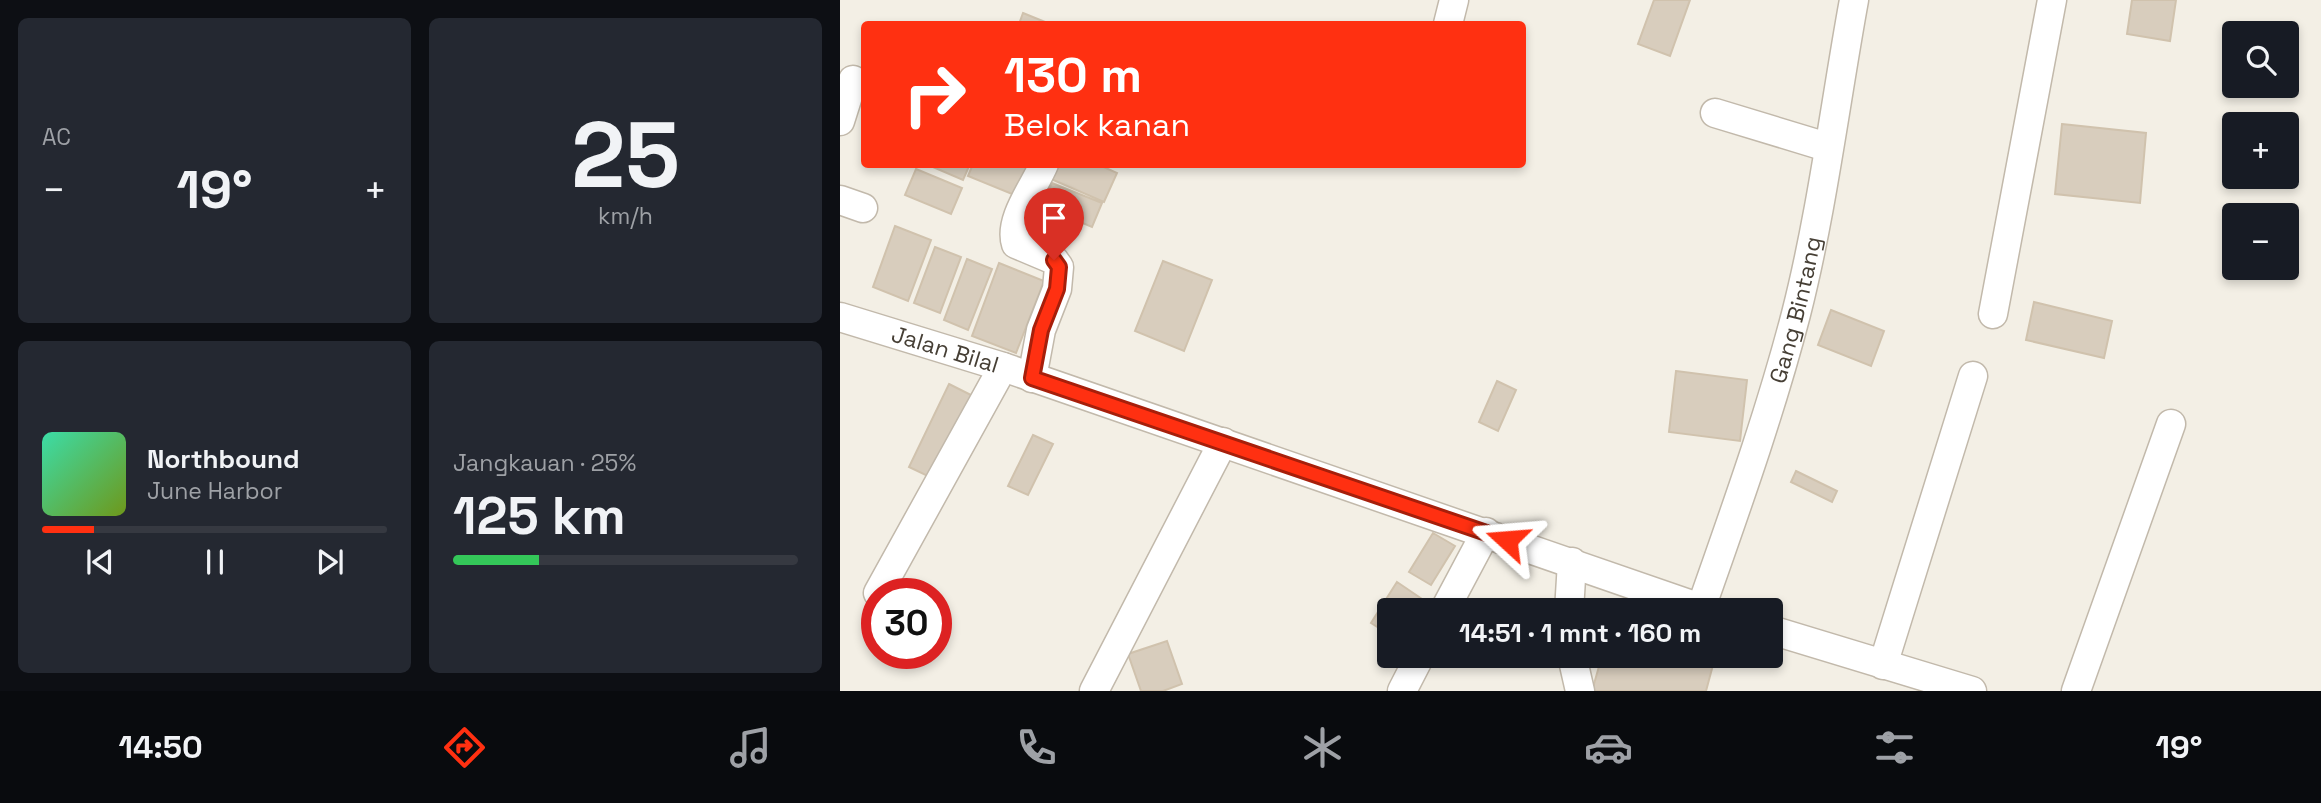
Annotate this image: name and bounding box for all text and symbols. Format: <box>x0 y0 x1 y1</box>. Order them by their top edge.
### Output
map controls <box>2222 21 2299 280</box>
button: search <box>2222 21 2299 98</box>
text: 130 m <box>1004 44 1142 106</box>
icon: right <box>889 49 980 140</box>
text: 25 <box>571 97 680 214</box>
text: Belok kanan <box>1004 105 1190 145</box>
button: + <box>2222 112 2299 189</box>
text: AC <box>42 122 71 152</box>
text: 19° <box>176 157 253 223</box>
text: − <box>42 166 66 214</box>
text: + <box>363 166 387 214</box>
pin <box>1024 188 1084 260</box>
icon: arrive <box>1035 199 1073 237</box>
text: km/h <box>598 201 653 231</box>
button: − <box>2222 203 2299 280</box>
street label: Gang Bintang <box>1762 234 1828 387</box>
street label: Jalan Bilal <box>888 319 1002 380</box>
text: Northbound <box>147 442 300 476</box>
text: Jangkauan · 25% <box>453 448 636 478</box>
text: June Harbor <box>147 476 282 506</box>
text: 125 km <box>453 483 626 549</box>
position arrow <box>1470 503 1544 577</box>
icon: previous <box>81 543 119 581</box>
icon: pause <box>196 543 234 581</box>
icon: next <box>311 543 349 581</box>
speed limit sign: 30 <box>861 578 952 669</box>
text: 14:51 · 1 mnt · 160 m <box>1459 616 1701 650</box>
icon: directions <box>440 723 489 772</box>
icon: music <box>726 723 775 772</box>
icon: phone <box>1012 723 1061 772</box>
icon: climate <box>1298 723 1347 772</box>
icon: car <box>1584 723 1633 772</box>
icon: filters <box>1870 723 1919 772</box>
text: 14:50 <box>118 727 203 767</box>
text: 19° <box>2156 727 2202 767</box>

